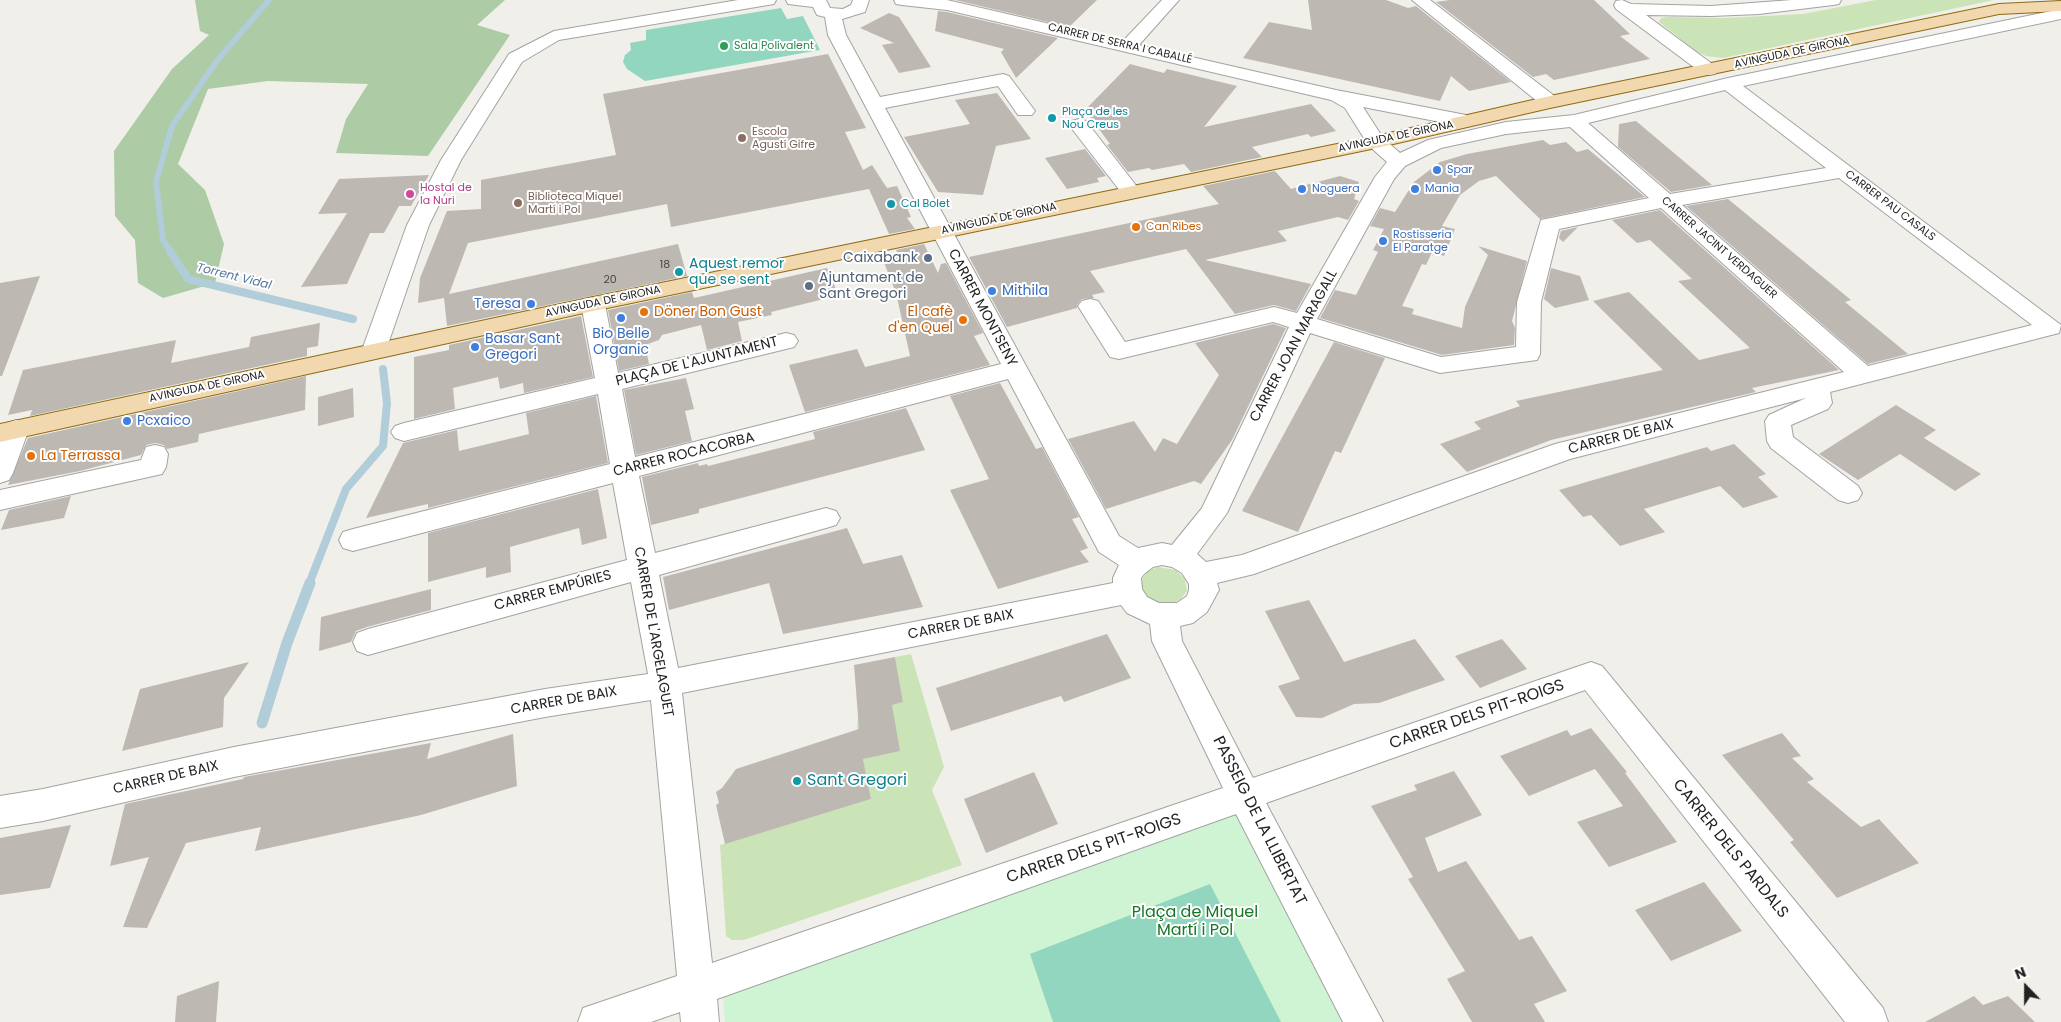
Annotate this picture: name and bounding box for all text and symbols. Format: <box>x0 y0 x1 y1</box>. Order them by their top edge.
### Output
street label: CARRER DE SERRA I CABALLÉ <box>1047 21 1193 67</box>
street label: AVINGUDA DE GIRONA <box>1733 34 1851 72</box>
place label: Sala Polivalent <box>734 39 814 53</box>
marker: Sala Polivalent <box>718 40 730 52</box>
place label: Plaça de les Nou Creus <box>1062 105 1128 131</box>
marker: Plaça de les Nou Creus <box>1046 112 1058 124</box>
street label: AVINGUDA DE GIRONA <box>1337 118 1455 156</box>
place label: Escola Agustí Gifre <box>752 125 815 151</box>
marker: Escola Agustí Gifre <box>736 132 748 144</box>
place label: Spar <box>1447 163 1472 177</box>
marker: Spar <box>1431 164 1443 176</box>
street label: CARRER PAU CASALS <box>1842 168 1938 244</box>
place label: Hostal de la Nuri <box>420 181 472 207</box>
place label: Noguera <box>1312 182 1360 196</box>
place label: Mania <box>1425 182 1459 196</box>
marker: Noguera <box>1296 183 1308 195</box>
marker: Mania <box>1409 183 1421 195</box>
marker: Hostal de la Nuri <box>404 188 416 200</box>
place label: Biblioteca Miquel Martí i Pol <box>528 190 621 216</box>
street label: CARRER JACINT VERDAGUER <box>1658 194 1780 302</box>
marker: Biblioteca Miquel Martí i Pol <box>512 197 524 209</box>
place label: Cal Bolet <box>901 197 950 211</box>
marker: Cal Bolet <box>885 198 897 210</box>
street label: AVINGUDA DE GIRONA <box>940 200 1058 238</box>
place label: Can Ribes <box>1146 220 1201 234</box>
marker: Can Ribes <box>1130 221 1142 233</box>
place label: Rostisseria El Paratge <box>1393 228 1452 254</box>
marker: Rostisseria El Paratge <box>1377 235 1389 247</box>
street label: CARRER MONTSENY <box>944 246 1020 370</box>
place label: Caixabank <box>843 250 918 266</box>
marker: Caixabank <box>922 252 934 264</box>
place label: Aquest remor que se sent <box>689 256 784 288</box>
house number: 18 <box>660 258 670 272</box>
water label: Torrent Vidal <box>195 261 273 293</box>
marker: Aquest remor que se sent <box>673 266 685 278</box>
street label: CARRER JOAN MARAGALL <box>1247 267 1341 425</box>
place label: Ajuntament de Sant Gregori <box>819 270 923 302</box>
house number: 20 <box>603 273 617 287</box>
marker: Ajuntament de Sant Gregori <box>803 280 815 292</box>
street label: AVINGUDA DE GIRONA <box>544 283 662 321</box>
place label: Mithila <box>1002 283 1048 299</box>
marker: Mithila <box>986 285 998 297</box>
place label: Teresa <box>474 296 521 312</box>
marker: Teresa <box>525 298 537 310</box>
place label: Döner Bon Gust <box>654 304 762 320</box>
place label: El cafè d'en Quel <box>888 304 953 336</box>
marker: Döner Bon Gust <box>638 306 650 318</box>
marker: Bio Belle Organic <box>615 312 627 324</box>
marker: El cafè d'en Quel <box>957 314 969 326</box>
place label: Bio Belle Organic <box>592 326 650 358</box>
place label: Basar Sant Gregori <box>485 331 561 364</box>
street label: PLAÇA DE L'AJUNTAMENT <box>614 334 780 390</box>
marker: Basar Sant Gregori <box>469 341 481 353</box>
street label: AVINGUDA DE GIRONA <box>148 368 266 406</box>
place label: Pcxaico <box>137 413 191 429</box>
marker: Pcxaico <box>121 415 133 427</box>
street label: CARRER DE BAIX <box>1567 416 1675 458</box>
street label: CARRER ROCACORBA <box>612 429 756 481</box>
place label: La Terrassa <box>41 448 120 464</box>
marker: La Terrassa <box>25 450 37 462</box>
street label: CARRER DE L'ARGELAGUET <box>630 546 676 718</box>
street label: CARRER EMPÚRIES <box>492 567 614 615</box>
street label: CARRER DE BAIX <box>907 606 1015 644</box>
street label: CARRER DELS PIT-ROIGS <box>1387 676 1567 754</box>
street label: CARRER DE BAIX <box>510 683 618 719</box>
street label: PASSEIG DE LA LLIBERTAT <box>1208 733 1310 909</box>
street label: CARRER DE BAIX <box>112 758 220 798</box>
place label: Sant Gregori <box>807 771 907 791</box>
marker: Sant Gregori <box>791 775 803 787</box>
street label: CARRER DELS PARDALS <box>1668 776 1792 922</box>
street label: CARRER DELS PIT-ROIGS <box>1004 810 1184 888</box>
park label: Plaça de Miquel Martí i Pol <box>1132 903 1258 941</box>
north arrow <box>2001 962 2051 1012</box>
text: N <box>2012 962 2029 984</box>

